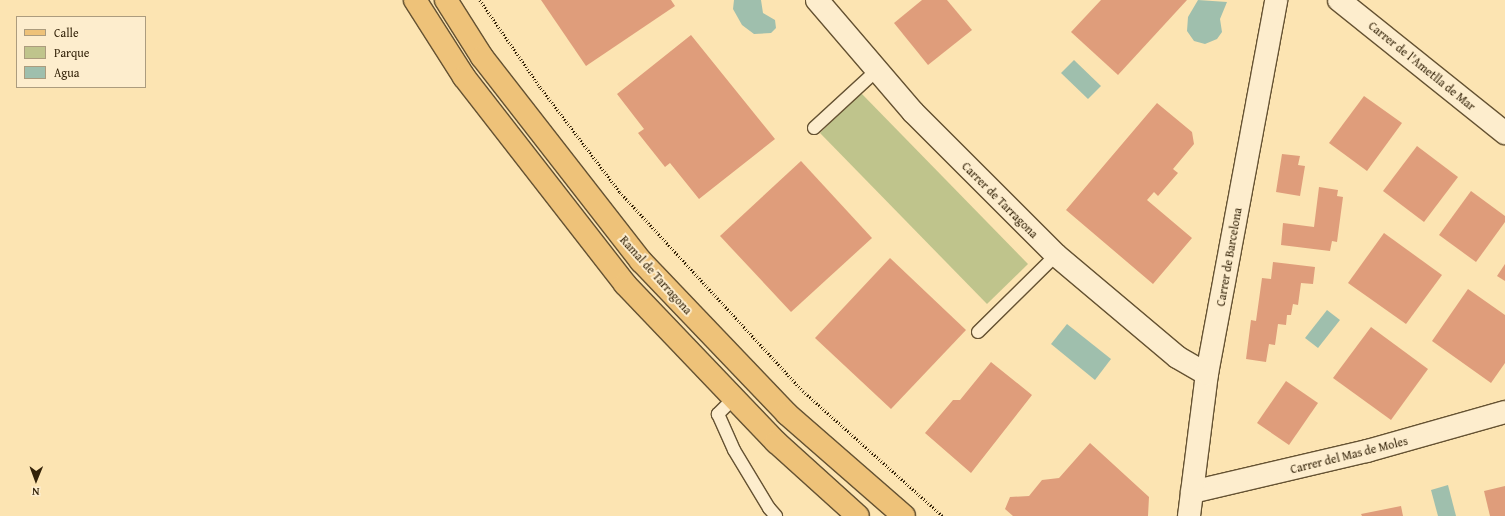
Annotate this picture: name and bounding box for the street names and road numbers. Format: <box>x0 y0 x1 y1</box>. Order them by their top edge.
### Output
street label: Carrer de l'Ametlla de Mar <box>1366 18 1478 114</box>
street label: Carrer de Tarragona <box>959 159 1041 241</box>
street label: Carrer de Barcelona <box>1213 207 1245 307</box>
street label: Ramal de Tarragona <box>617 233 695 317</box>
street label: Carrer del Mas de Moles <box>1289 433 1409 477</box>

